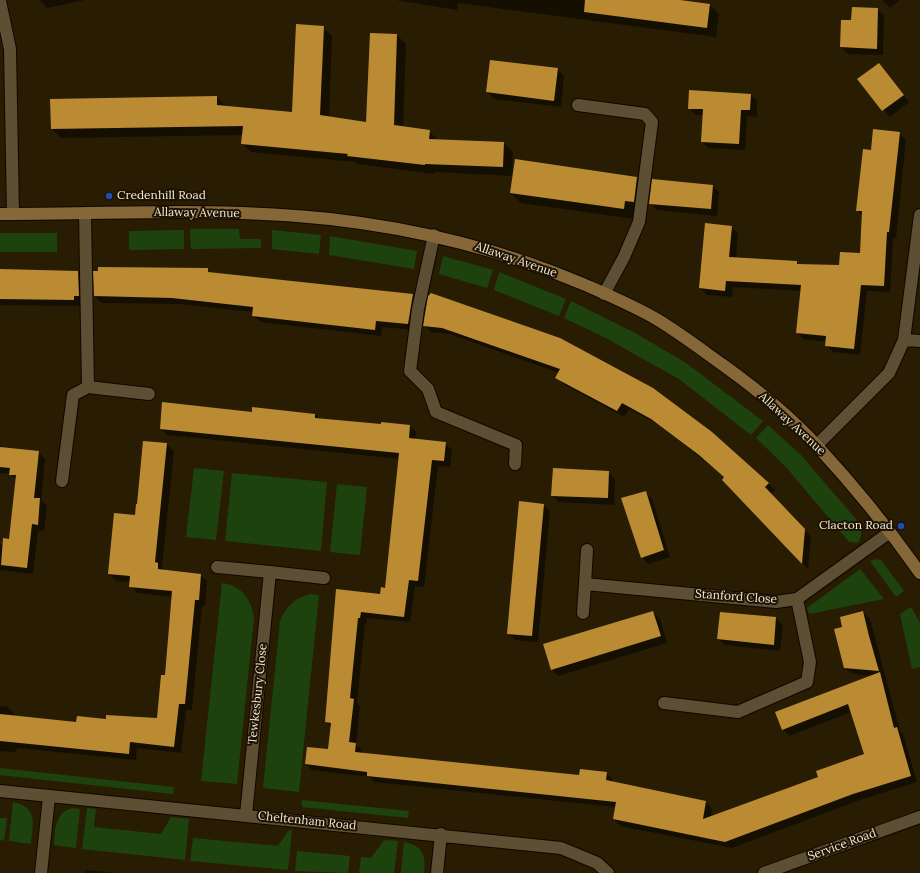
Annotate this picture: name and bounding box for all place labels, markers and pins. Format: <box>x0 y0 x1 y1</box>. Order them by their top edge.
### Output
place label: Credenhill Road <box>117 189 206 203</box>
marker: Credenhill Road <box>104 191 114 201</box>
place label: Clacton Road <box>819 519 893 533</box>
marker: Clacton Road <box>896 521 906 531</box>

